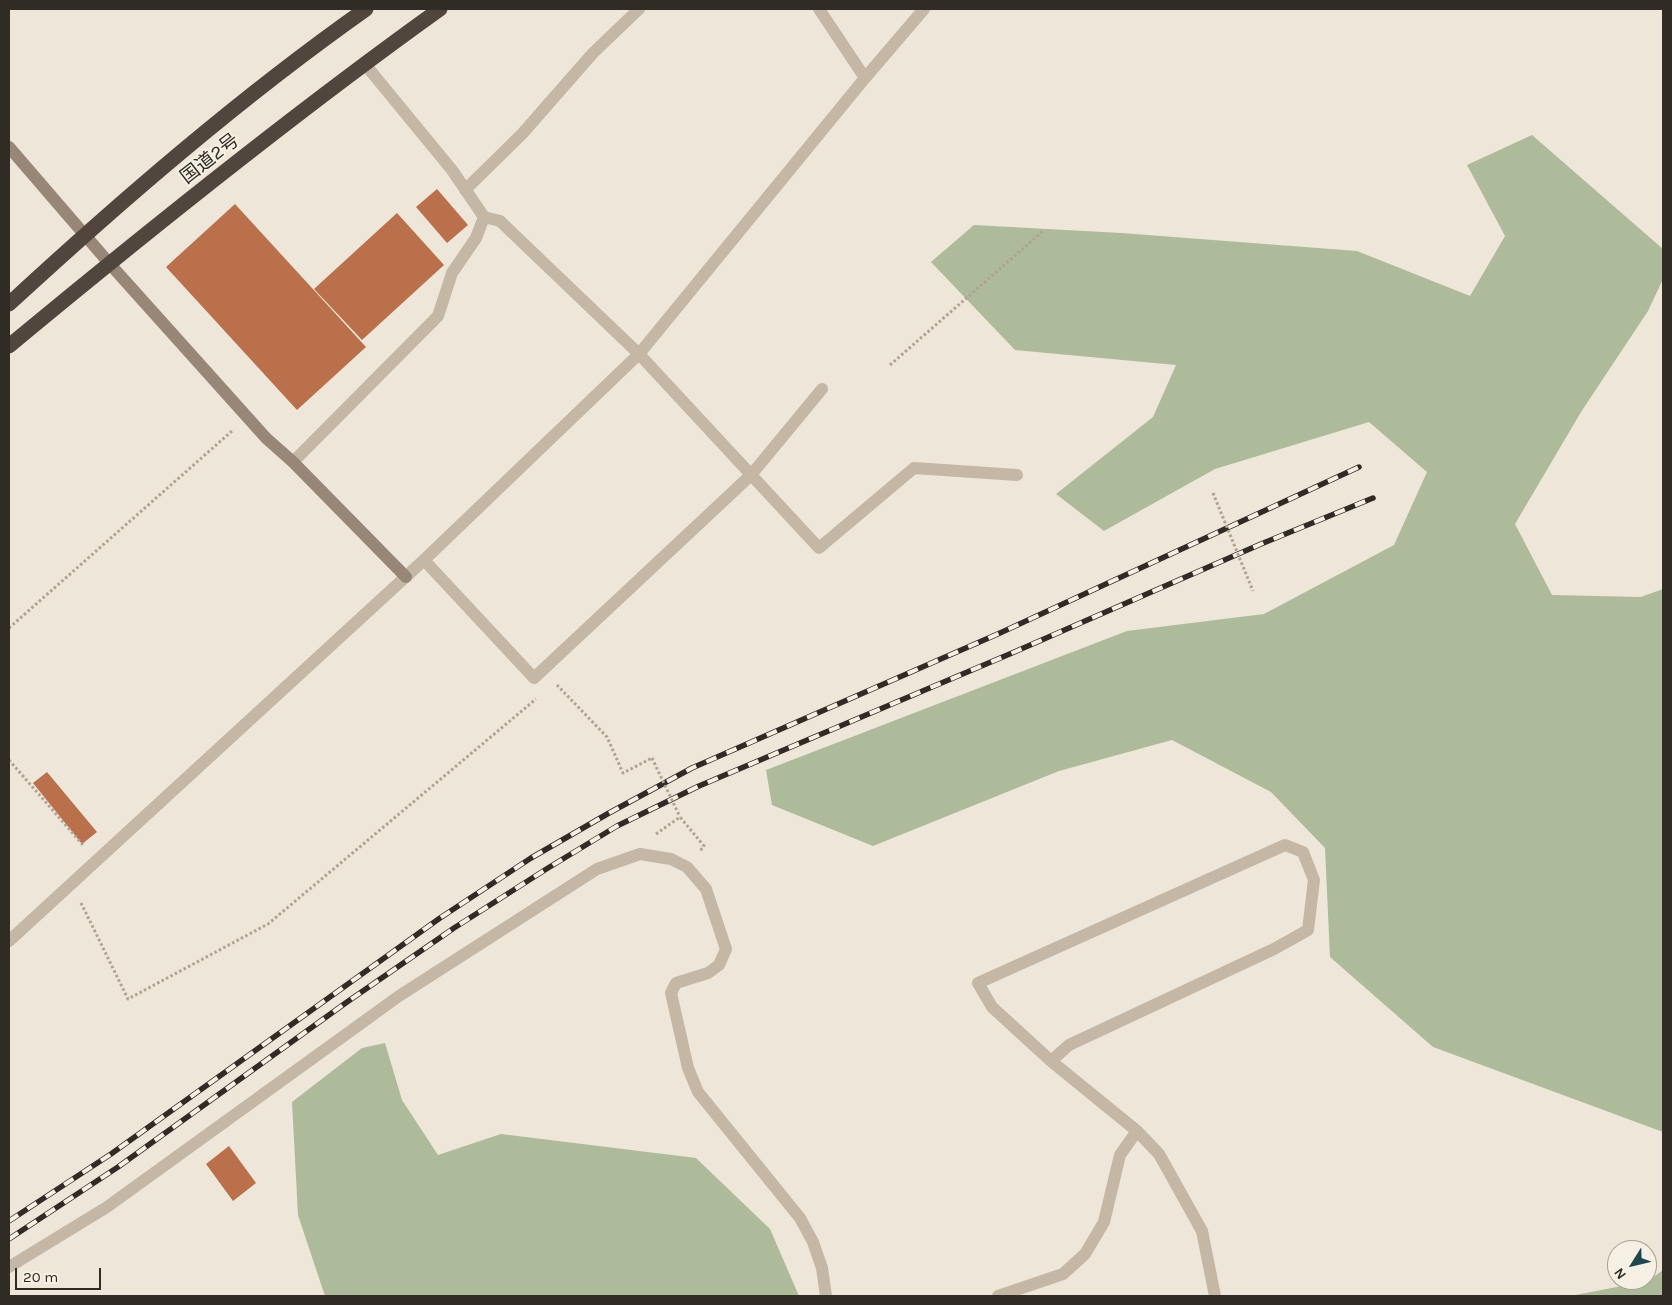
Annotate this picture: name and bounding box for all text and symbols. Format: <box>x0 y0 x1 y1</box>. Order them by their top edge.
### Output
street label: 国道2号 <box>176 129 244 189</box>
north arrow <box>1607 1240 1657 1290</box>
scale bar <box>18 1258 104 1290</box>
text: N <box>1610 1264 1630 1283</box>
text: 20 m <box>23 1268 58 1286</box>

